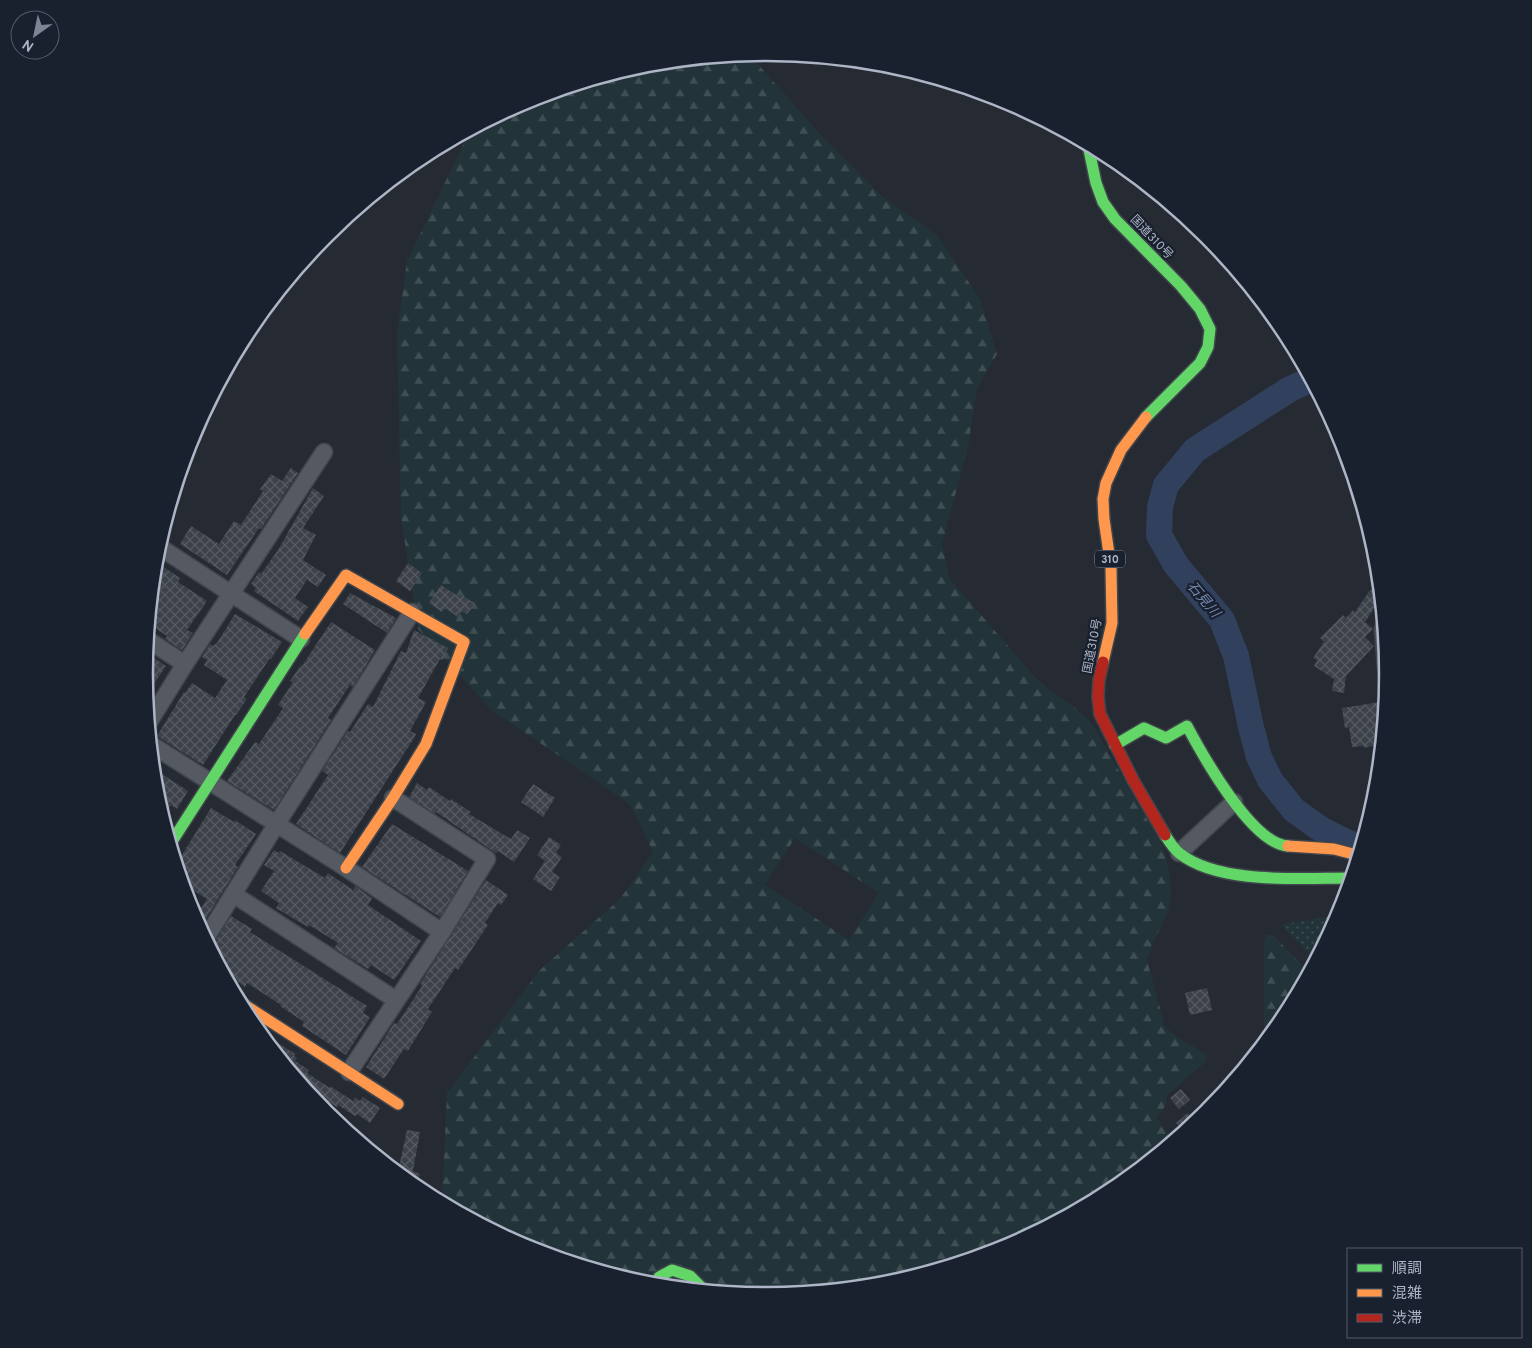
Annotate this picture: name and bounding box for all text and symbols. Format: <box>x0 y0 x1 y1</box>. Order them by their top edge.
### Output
north arrow <box>10 10 60 60</box>
text: N <box>20 35 38 55</box>
street label: 国道310号 <box>1126 212 1176 263</box>
road number: 310 <box>1095 550 1125 568</box>
water label: 石見川 <box>1183 578 1224 623</box>
street label: 国道310号 <box>1080 617 1106 675</box>
legend <box>1347 1248 1522 1338</box>
text: 順調 <box>1392 1260 1422 1279</box>
text: 混雑 <box>1392 1285 1422 1304</box>
text: 渋滞 <box>1392 1310 1422 1329</box>

